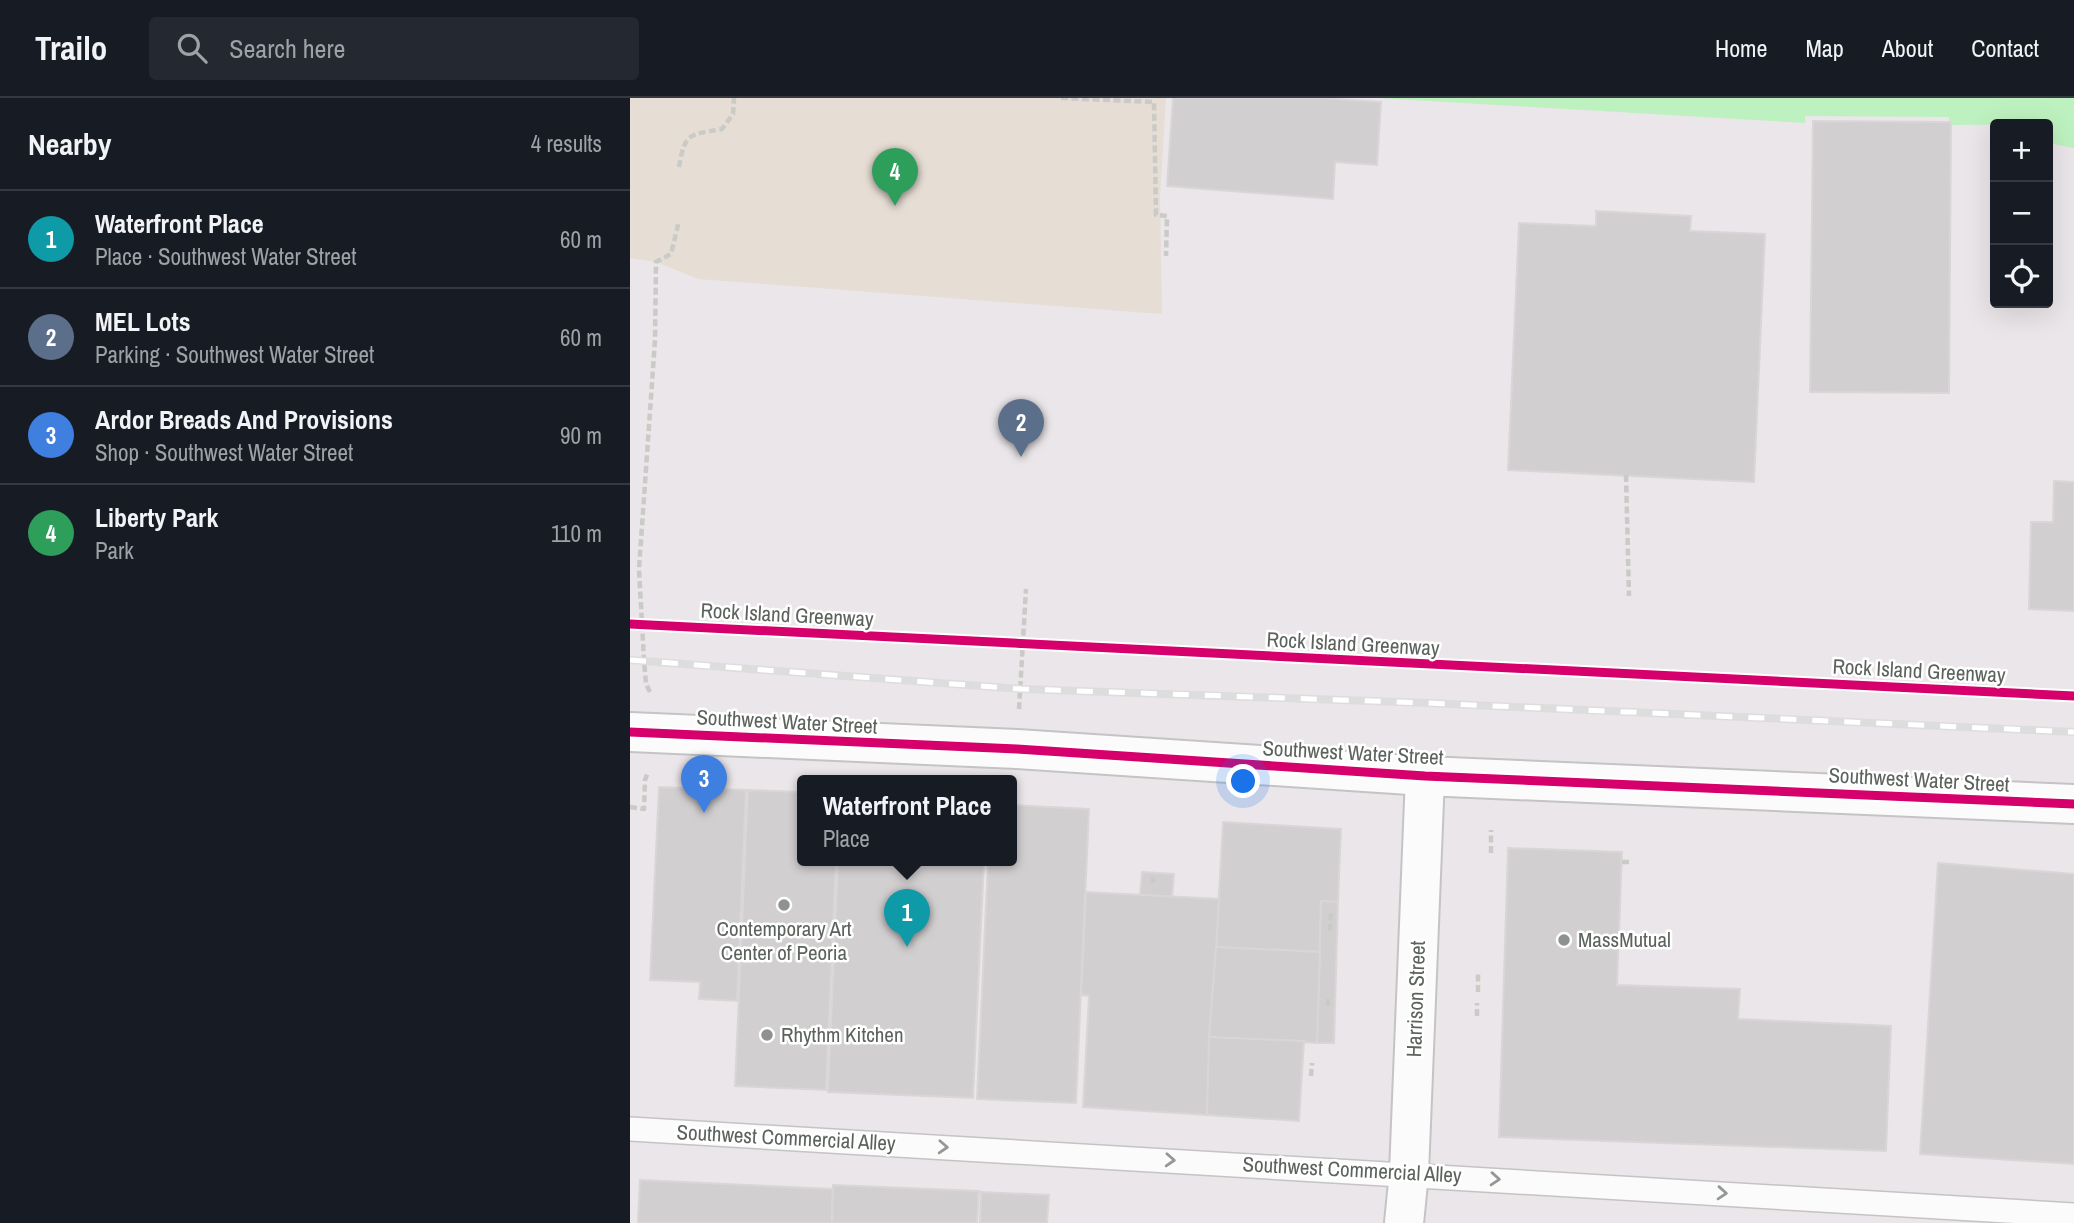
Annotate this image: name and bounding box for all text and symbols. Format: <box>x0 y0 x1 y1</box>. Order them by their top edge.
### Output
search box <box>149 17 639 80</box>
text: Trailo <box>35 26 107 70</box>
icon: search <box>173 29 211 67</box>
text: Search here <box>229 31 345 66</box>
text: Home <box>1715 32 1767 64</box>
text: Map <box>1805 32 1844 64</box>
text: About <box>1882 32 1933 64</box>
text: Contact <box>1971 32 2039 64</box>
map controls <box>1990 119 2053 308</box>
button: + <box>1990 119 2053 182</box>
text: Nearby <box>28 124 111 164</box>
text: 4 results <box>531 128 602 159</box>
pin: 4 <box>872 148 918 206</box>
button: − <box>1990 182 2053 245</box>
text: Waterfront Place <box>95 206 264 241</box>
text: 1 <box>46 224 56 255</box>
text: 60 m <box>560 224 602 255</box>
text: Place · Southwest Water Street <box>95 241 356 272</box>
button: locate <box>1990 245 2053 308</box>
text: MEL Lots <box>95 304 191 339</box>
text: 2 <box>46 322 56 353</box>
text: 60 m <box>560 322 602 353</box>
text: Parking · Southwest Water Street <box>95 339 374 370</box>
pin: 2 <box>998 399 1044 457</box>
text: Ardor Breads And Provisions <box>95 402 393 437</box>
text: 3 <box>46 420 56 451</box>
text: 90 m <box>560 420 602 451</box>
text: Shop · Southwest Water Street <box>95 437 353 468</box>
text: Liberty Park <box>95 500 218 535</box>
text: 4 <box>46 518 56 549</box>
text: 110 m <box>551 518 602 549</box>
text: Park <box>95 535 134 566</box>
street label: Rock Island Greenway <box>700 595 875 634</box>
street label: Rock Island Greenway <box>1266 624 1441 663</box>
street label: Rock Island Greenway <box>1832 651 2007 690</box>
street label: Southwest Water Street <box>696 702 878 741</box>
street label: Southwest Water Street <box>1262 733 1444 772</box>
pin: 3 <box>681 755 727 813</box>
street label: Southwest Water Street <box>1828 760 2010 799</box>
your location <box>1226 764 1260 798</box>
popup <box>797 775 1017 866</box>
text: Waterfront Place <box>823 788 991 823</box>
text: Place <box>823 823 870 854</box>
pin: 1 <box>884 889 930 947</box>
marker: Contemporary Art Center of Peoria <box>776 897 792 913</box>
place label: Contemporary Art Center of Peoria <box>717 914 852 967</box>
place label: MassMutual <box>1578 925 1671 954</box>
marker: MassMutual <box>1556 932 1572 948</box>
street label: Harrison Street <box>1399 940 1432 1058</box>
place label: Rhythm Kitchen <box>781 1020 904 1049</box>
marker: Rhythm Kitchen <box>759 1027 775 1043</box>
street label: Southwest Commercial Alley <box>676 1117 897 1158</box>
one-way arrow <box>937 1139 948 1154</box>
street label: Southwest Commercial Alley <box>1242 1149 1463 1190</box>
one-way arrow <box>1165 1152 1176 1167</box>
one-way arrow <box>1490 1171 1501 1186</box>
one-way arrow <box>1717 1185 1728 1200</box>

